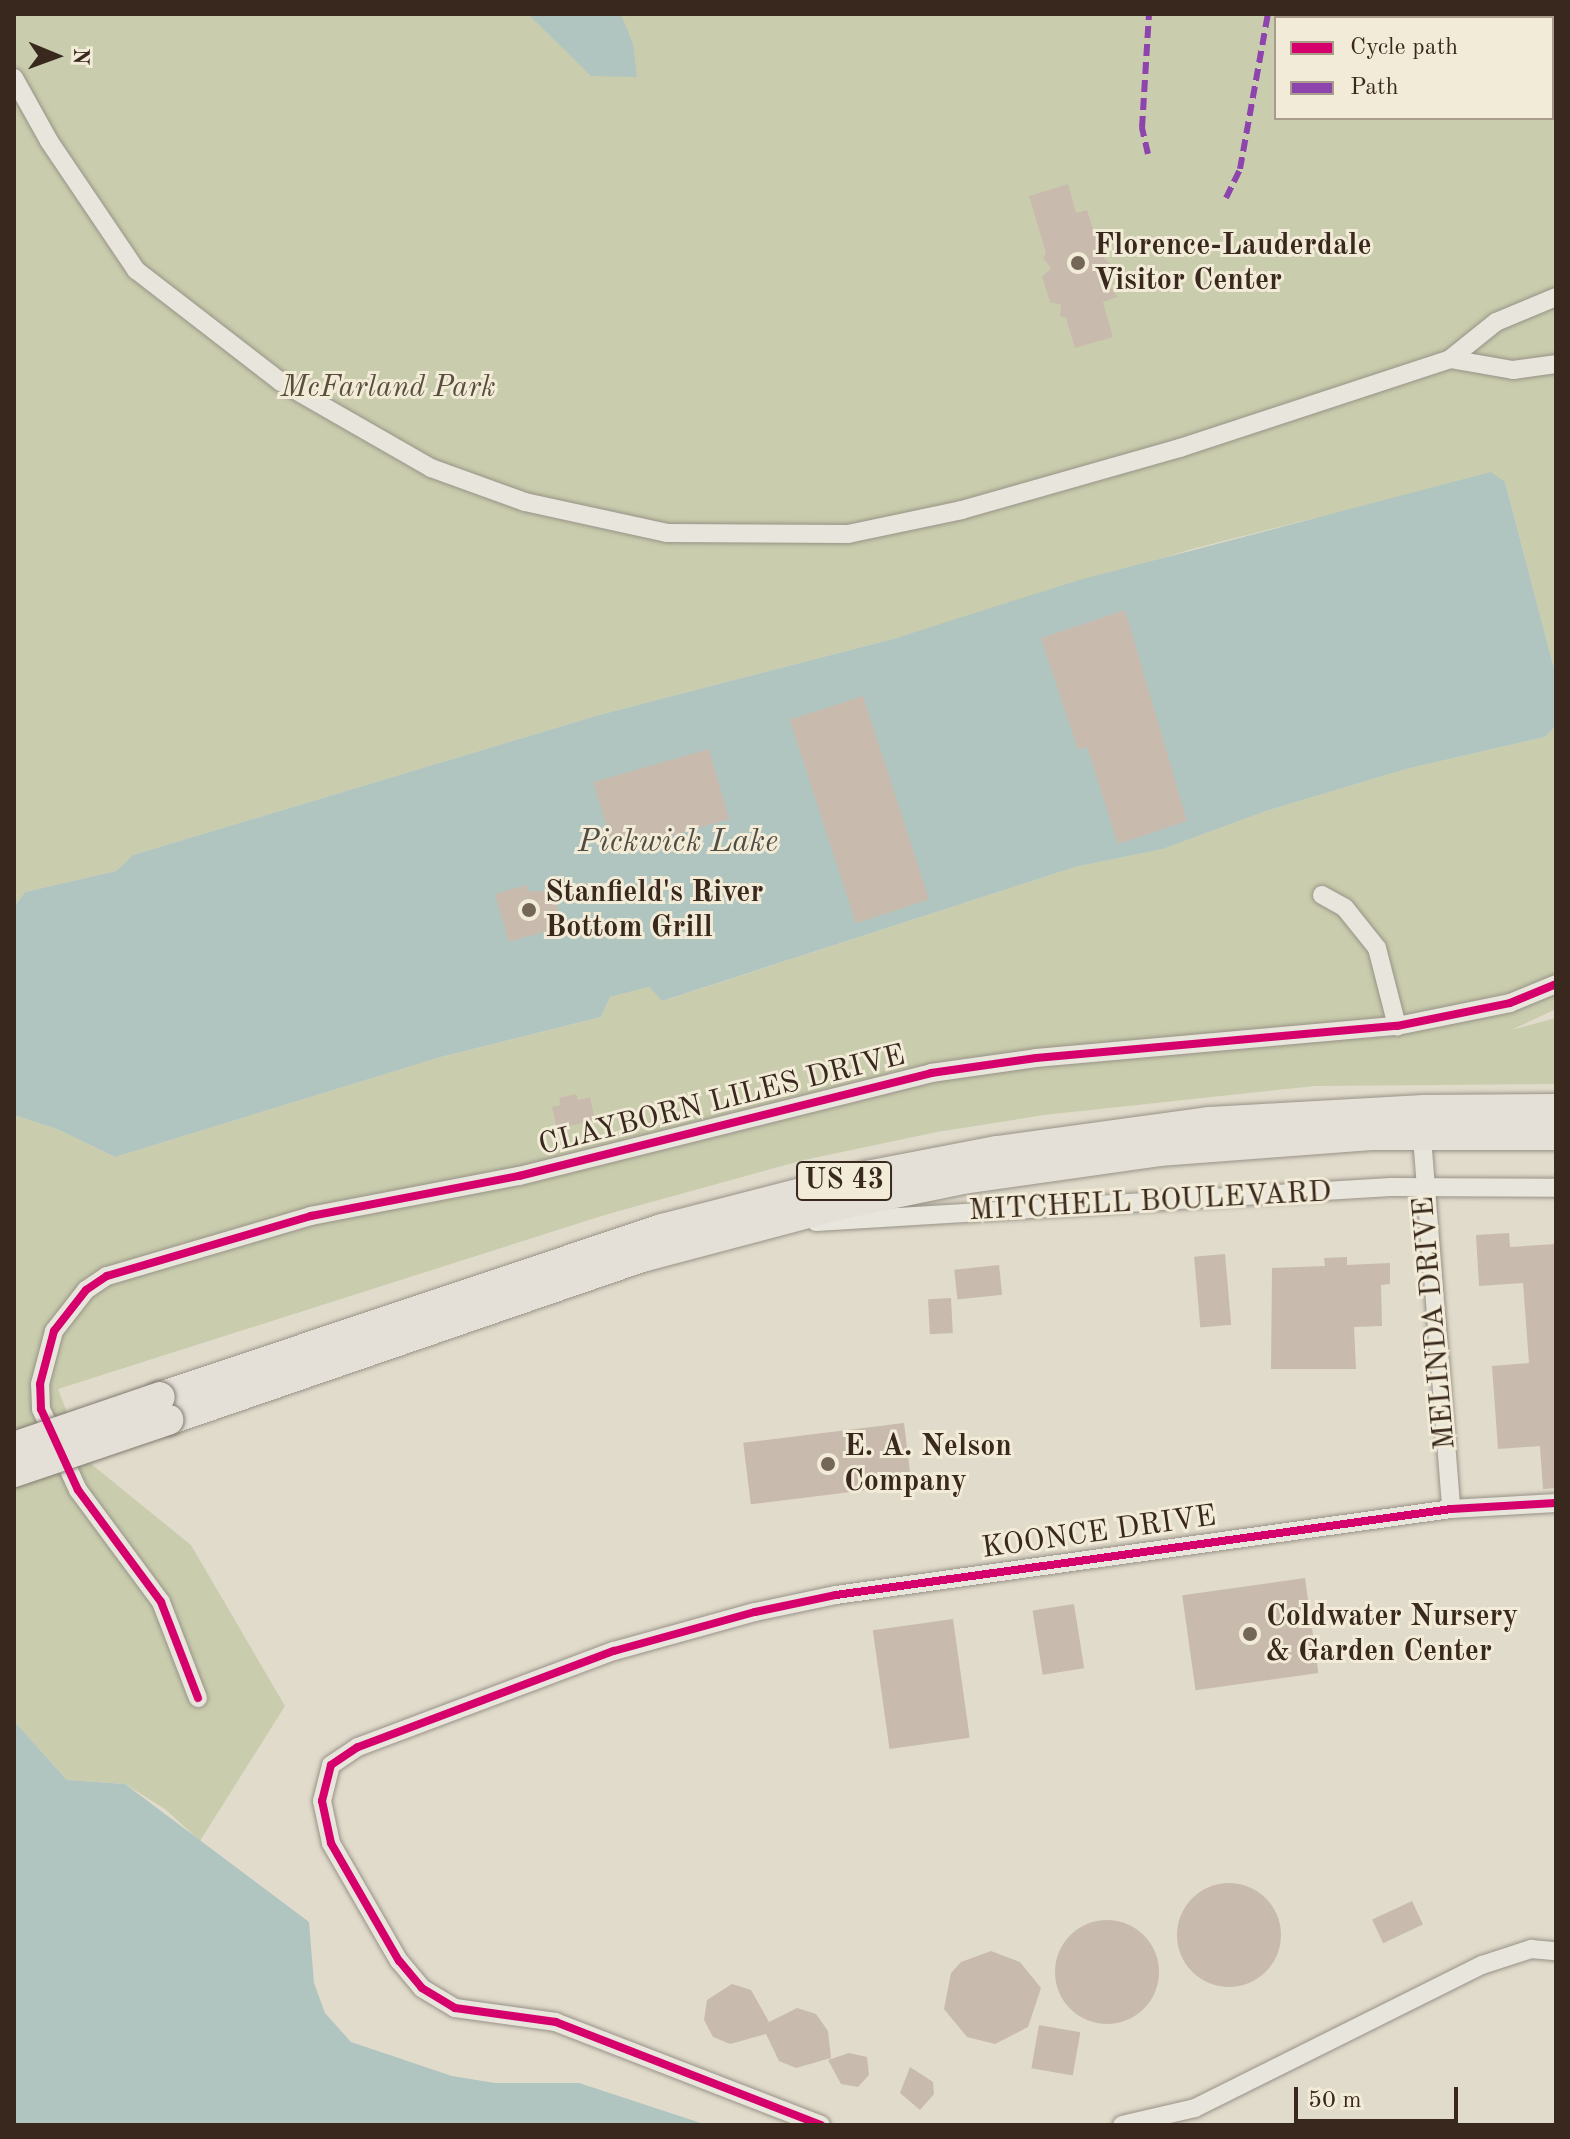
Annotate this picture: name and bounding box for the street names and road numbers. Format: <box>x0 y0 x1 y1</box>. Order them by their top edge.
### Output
street label: CLAYBORN LILES DRIVE <box>535 1038 909 1164</box>
road number: US 43 <box>796 1157 892 1205</box>
street label: MITCHELL BOULEVARD <box>968 1175 1332 1229</box>
street label: MELINDA DRIVE <box>1406 1195 1464 1451</box>
street label: KOONCE DRIVE <box>979 1499 1219 1567</box>

